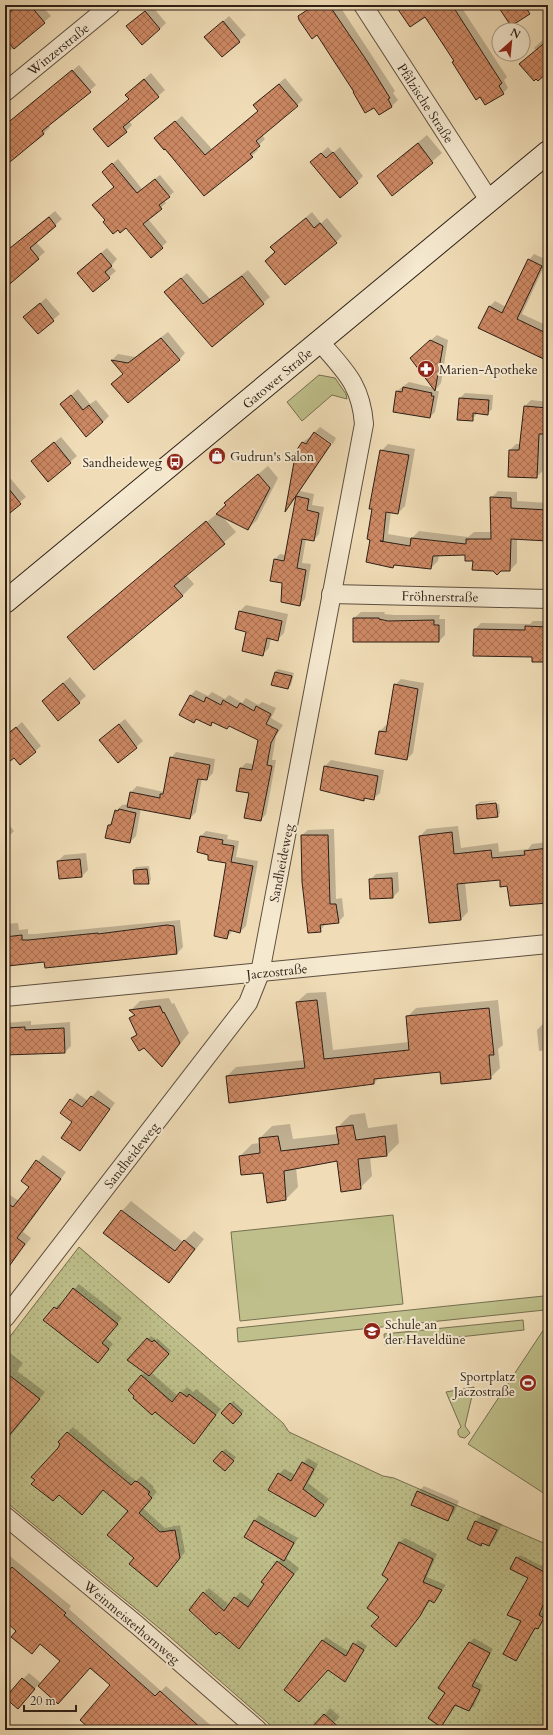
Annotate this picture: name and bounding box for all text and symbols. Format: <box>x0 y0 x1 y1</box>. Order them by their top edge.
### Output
street label: Winzerstraße <box>23 19 93 81</box>
north arrow <box>491 22 531 62</box>
text: N <box>508 25 523 43</box>
street label: Pfälzische Straße <box>393 60 458 147</box>
street label: Gatower Straße <box>239 344 317 413</box>
pharmacy icon: Marien-Apotheke <box>416 359 436 379</box>
place label: Marien-Apotheke <box>439 361 538 379</box>
shop icon: Gudrun's Salon <box>207 446 227 466</box>
place label: Gudrun's Salon <box>230 448 315 466</box>
bus stop icon: Sandheideweg <box>165 452 185 472</box>
place label: Sandheideweg <box>82 454 163 472</box>
street label: Fröhnerstraße <box>401 587 479 607</box>
street label: Sandheideweg <box>266 822 299 904</box>
street label: Jaczostraße <box>244 960 309 984</box>
street label: Sandheideweg <box>100 1118 164 1193</box>
place label: Schule an der Haveldüne <box>385 1316 466 1349</box>
school or university icon: Schule an der Haveldüne <box>362 1321 382 1341</box>
place label: Sportplatz Jaczostraße <box>452 1368 515 1401</box>
sports icon: Sportplatz Jaczostraße <box>518 1373 538 1393</box>
street label: Weinmeisterhornweg <box>79 1576 184 1669</box>
scale bar <box>24 1687 76 1713</box>
text: 20 m <box>30 1693 57 1709</box>

